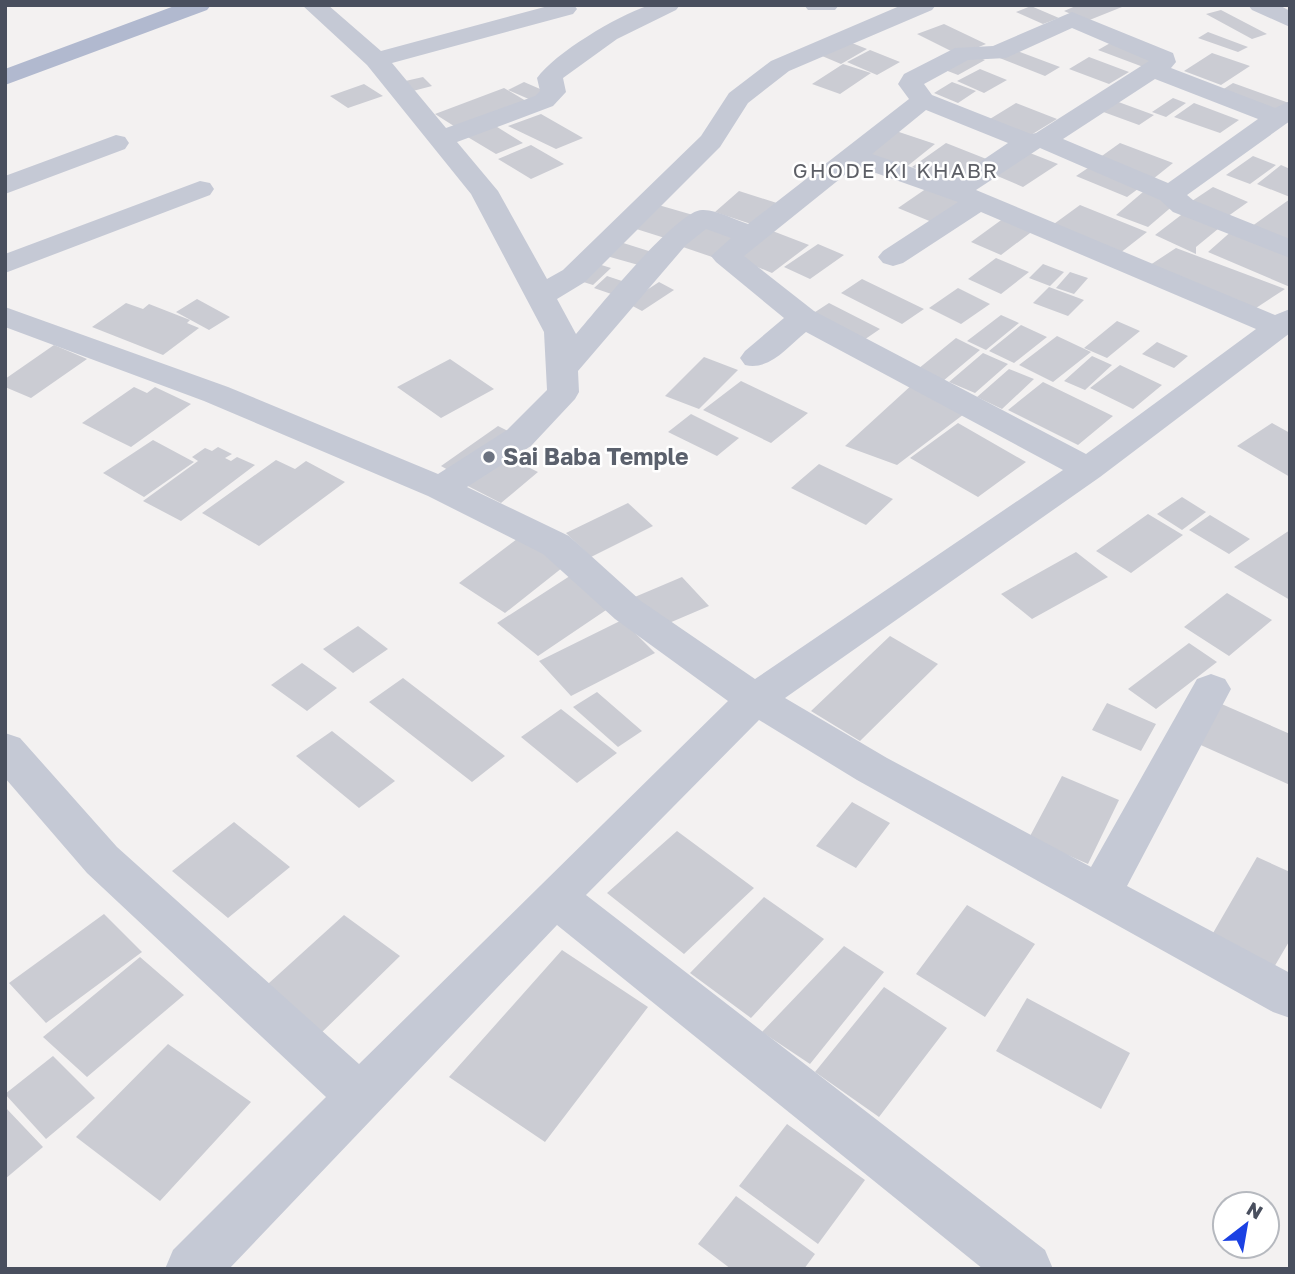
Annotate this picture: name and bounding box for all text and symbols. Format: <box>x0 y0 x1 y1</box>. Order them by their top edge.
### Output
district label: GHODE KI KHABR <box>793 157 999 183</box>
place label: Sai Baba Temple <box>503 442 689 470</box>
marker: Sai Baba Temple <box>481 449 497 465</box>
north arrow <box>1211 1190 1281 1260</box>
text: N <box>1243 1196 1267 1224</box>

